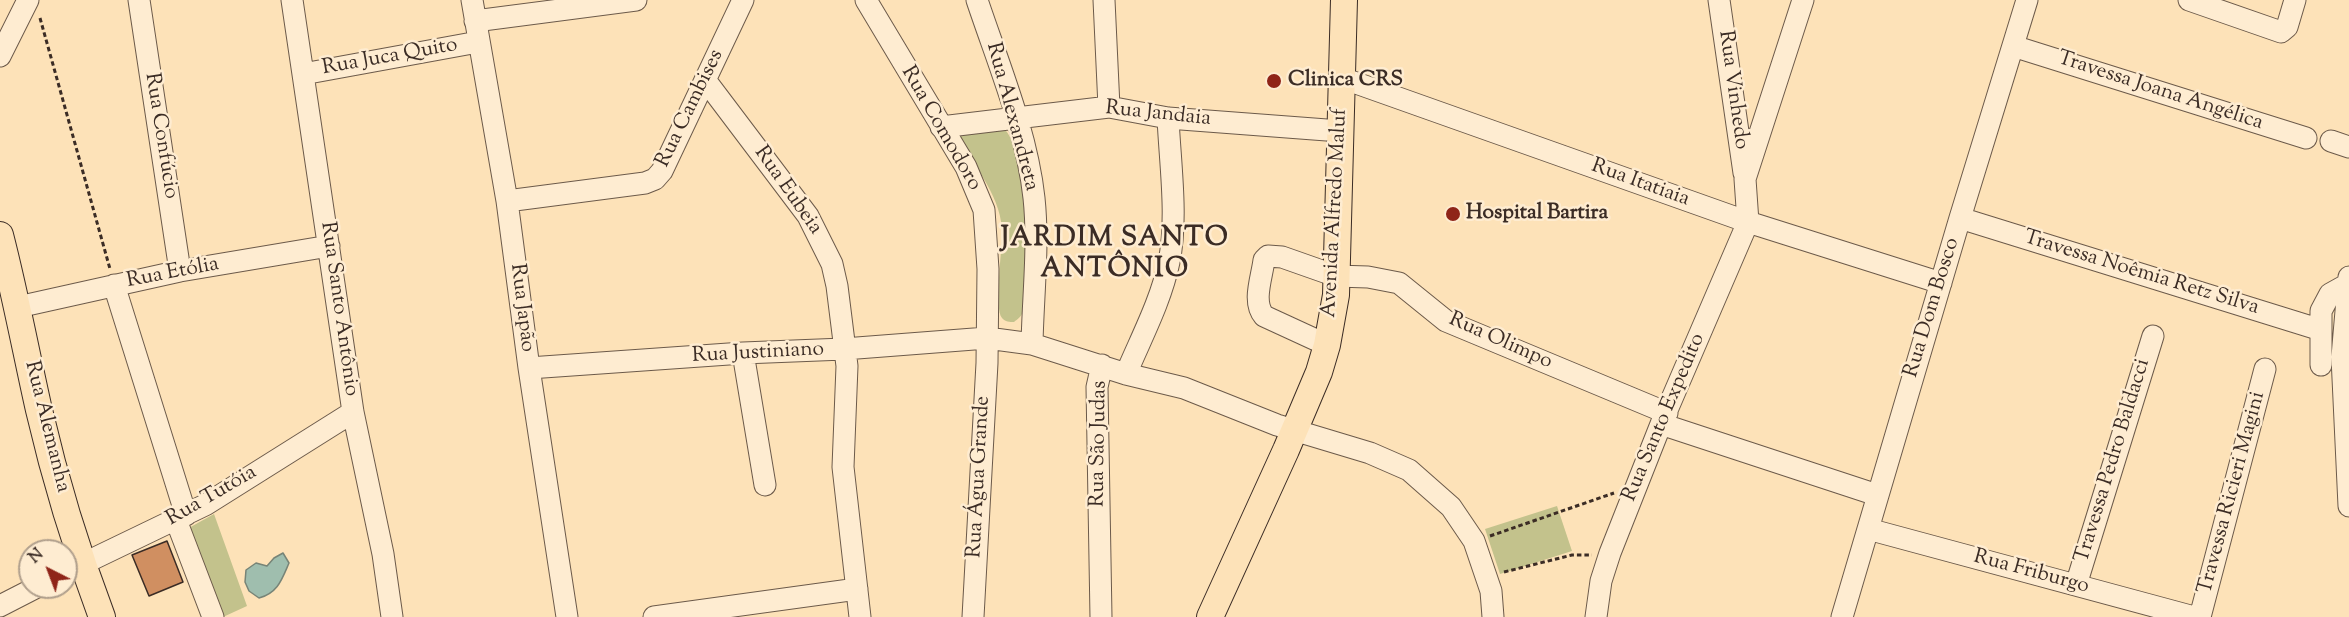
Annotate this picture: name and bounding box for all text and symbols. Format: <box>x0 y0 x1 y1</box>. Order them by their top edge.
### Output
street label: Rua Vinhedo <box>1711 29 1753 151</box>
street label: Rua Juca Quito <box>320 34 460 82</box>
street label: Rua Alexandreta <box>979 40 1043 194</box>
street label: Rua Cambises <box>652 46 730 172</box>
street label: Travessa Joana Angélica <box>2054 47 2266 137</box>
street label: Rua Comodoro <box>894 62 986 196</box>
place label: Clinica CRS <box>1288 68 1403 94</box>
street label: Rua Confúcio <box>138 71 182 201</box>
marker: Clinica CRS <box>1265 72 1283 90</box>
street label: Rua Jandaia <box>1104 97 1212 133</box>
street label: Avenida Alfredo Maluf <box>1318 108 1354 318</box>
street label: Rua Eubeia <box>747 142 827 240</box>
street label: Rua Itatiaia <box>1587 155 1693 213</box>
place label: Hospital Bartira <box>1466 201 1608 227</box>
marker: Hospital Bartira <box>1444 205 1462 223</box>
street label: Rua Santo Antônio <box>313 220 363 398</box>
district label: JARDIM SANTO ANTÔNIO <box>1001 224 1229 287</box>
street label: Travessa Noêmia Retz Silva <box>2020 226 2262 322</box>
street label: Rua Dom Bosco <box>1900 235 1966 381</box>
street label: Rua Etólia <box>125 253 221 295</box>
street label: Rua Japão <box>503 262 539 354</box>
street label: Rua Olimpo <box>1444 308 1556 376</box>
street label: Rua Santo Expedito <box>1618 330 1712 506</box>
street label: Rua Justiniano <box>691 338 825 370</box>
street label: Travessa Pedro Baldacci <box>2071 356 2157 566</box>
street label: Rua Alemanha <box>17 359 75 495</box>
street label: Rua São Judas <box>1086 381 1114 507</box>
street label: Travessa Ricieri Magini <box>2194 389 2272 597</box>
street label: Rua Água Grande <box>963 395 997 559</box>
street label: Rua Tutóia <box>162 461 262 533</box>
north arrow <box>18 539 78 599</box>
text: N <box>25 544 49 570</box>
street label: Rua Friburgo <box>1970 545 2092 601</box>

